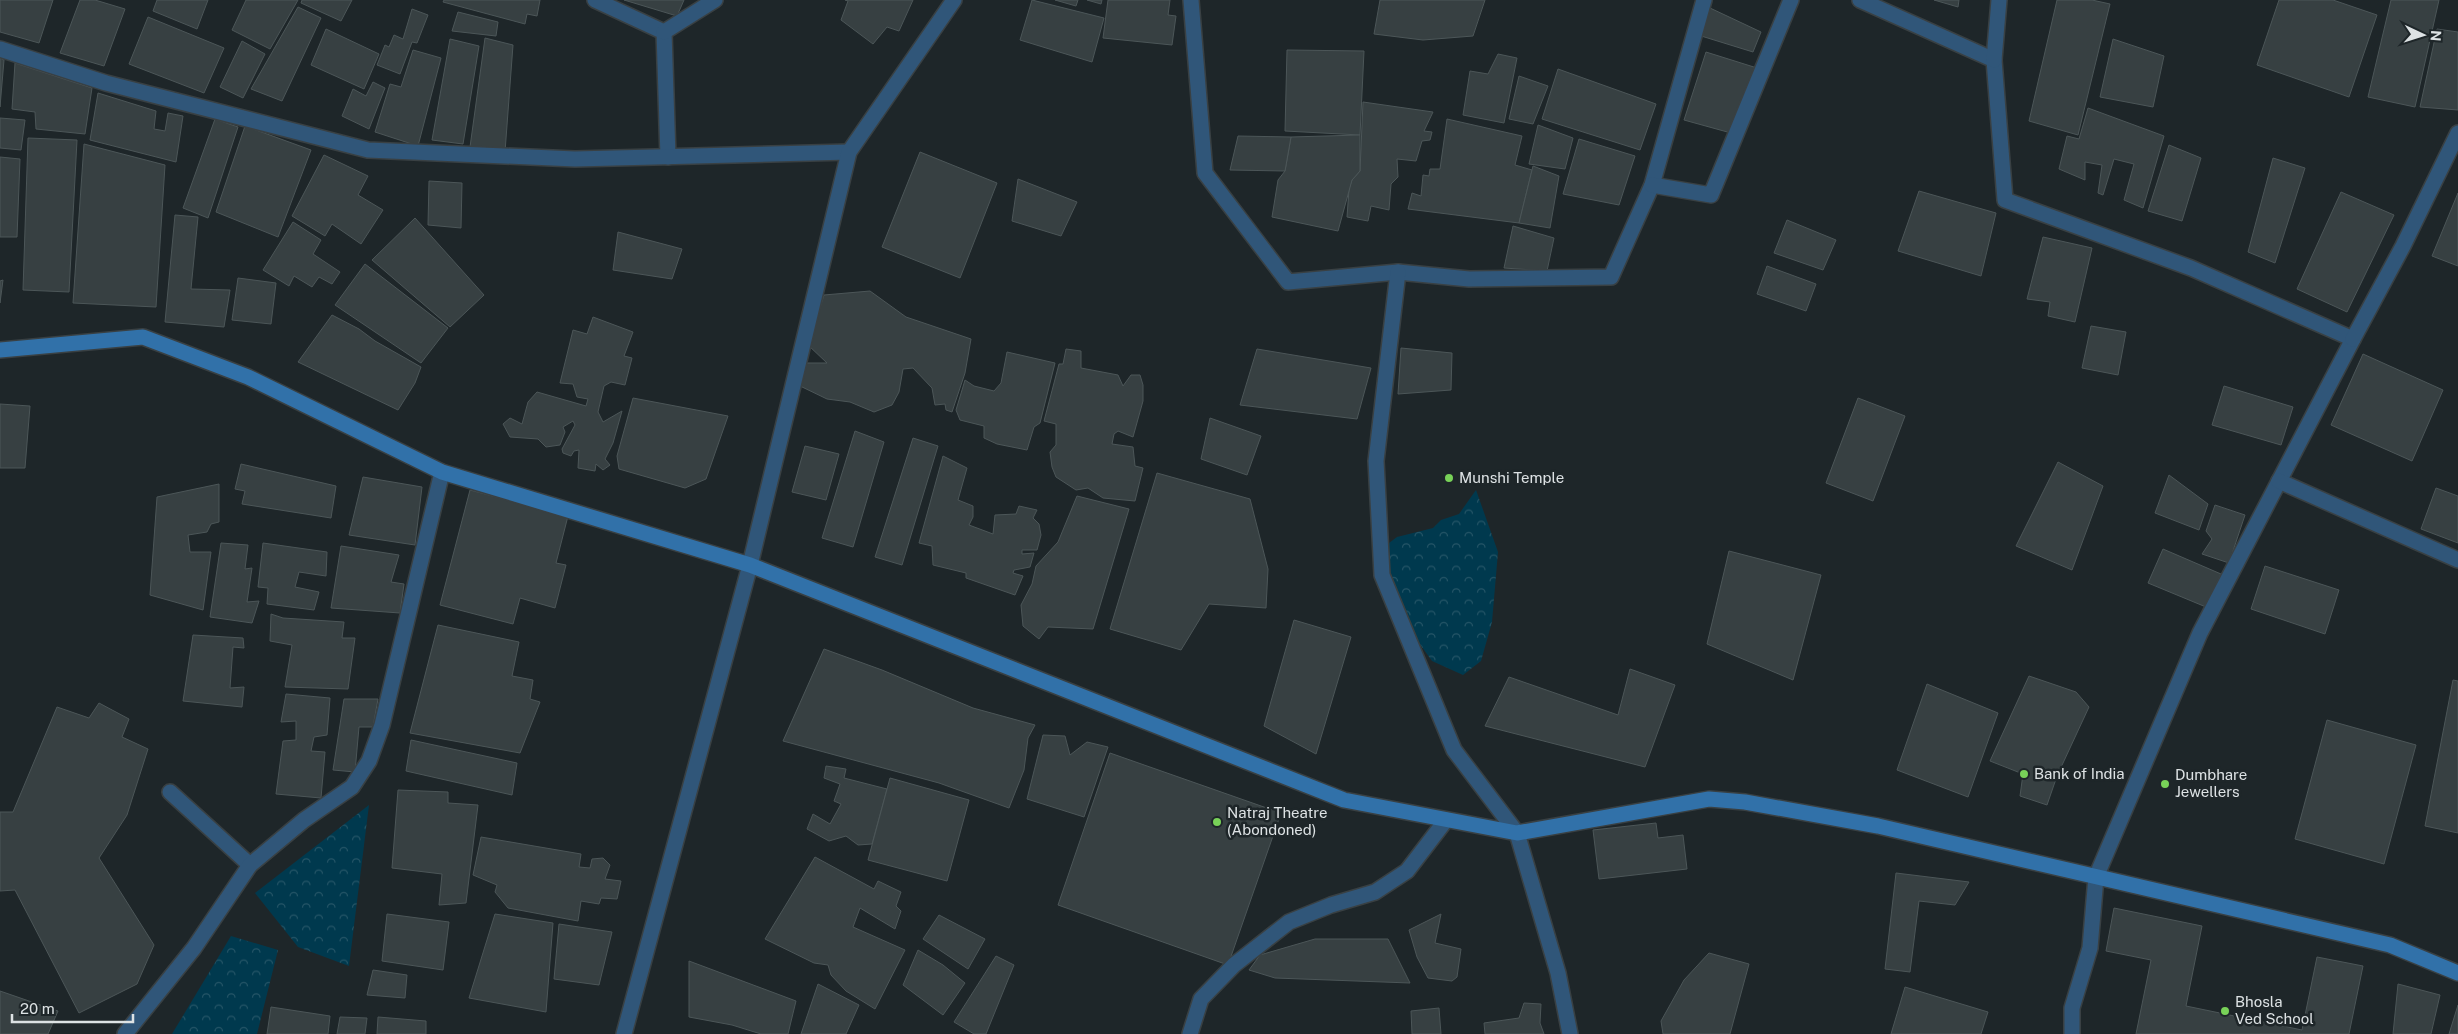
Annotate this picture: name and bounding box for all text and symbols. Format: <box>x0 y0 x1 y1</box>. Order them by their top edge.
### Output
north arrow <box>2398 10 2448 60</box>
text: N <box>2428 30 2444 42</box>
place label: Munshi Temple <box>1459 469 1564 486</box>
marker: Munshi Temple <box>1443 472 1455 484</box>
place label: Bank of India <box>2034 765 2125 782</box>
place label: Dumbhare Jewellers <box>2175 766 2247 800</box>
marker: Bank of India <box>2018 768 2030 780</box>
marker: Dumbhare Jewellers <box>2159 778 2171 790</box>
place label: Natraj Theatre (Abondoned) <box>1227 804 1328 838</box>
marker: Natraj Theatre (Abondoned) <box>1211 816 1223 828</box>
scale bar <box>12 992 134 1024</box>
place label: Bhosla Ved School <box>2235 993 2314 1027</box>
text: 20 m <box>20 1000 55 1017</box>
marker: Bhosla Ved School <box>2219 1005 2231 1017</box>

